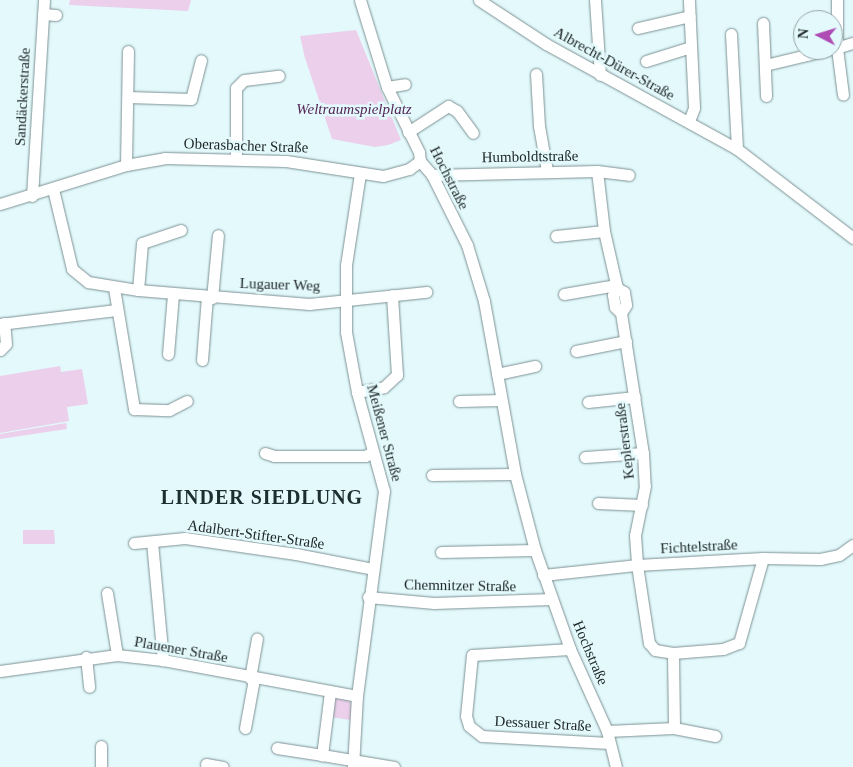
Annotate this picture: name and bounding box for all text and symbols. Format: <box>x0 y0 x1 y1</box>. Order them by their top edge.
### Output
north arrow <box>793 10 843 60</box>
street label: Albrecht-Dürer-Straße <box>550 23 678 105</box>
text: N <box>796 28 811 39</box>
street label: Sandäckerstraße <box>11 47 35 147</box>
park label: Weltraumspielplatz <box>296 101 412 119</box>
street label: Oberasbacher Straße <box>183 135 309 157</box>
street label: Hochstraße <box>425 143 473 213</box>
street label: Humboldtstraße <box>482 147 578 167</box>
street label: Lugauer Weg <box>239 275 321 295</box>
street label: Meißener Straße <box>362 383 406 483</box>
street label: Keplerstraße <box>611 402 639 480</box>
district label: LINDER SIEDLUNG <box>159 485 365 509</box>
street label: Adalbert-Stifter-Straße <box>186 516 326 554</box>
street label: Fichtelstraße <box>660 536 738 558</box>
street label: Chemnitzer Straße <box>404 576 516 596</box>
street label: Hochstraße <box>568 618 612 688</box>
street label: Plauener Straße <box>133 633 229 667</box>
street label: Dessauer Straße <box>494 712 592 736</box>

